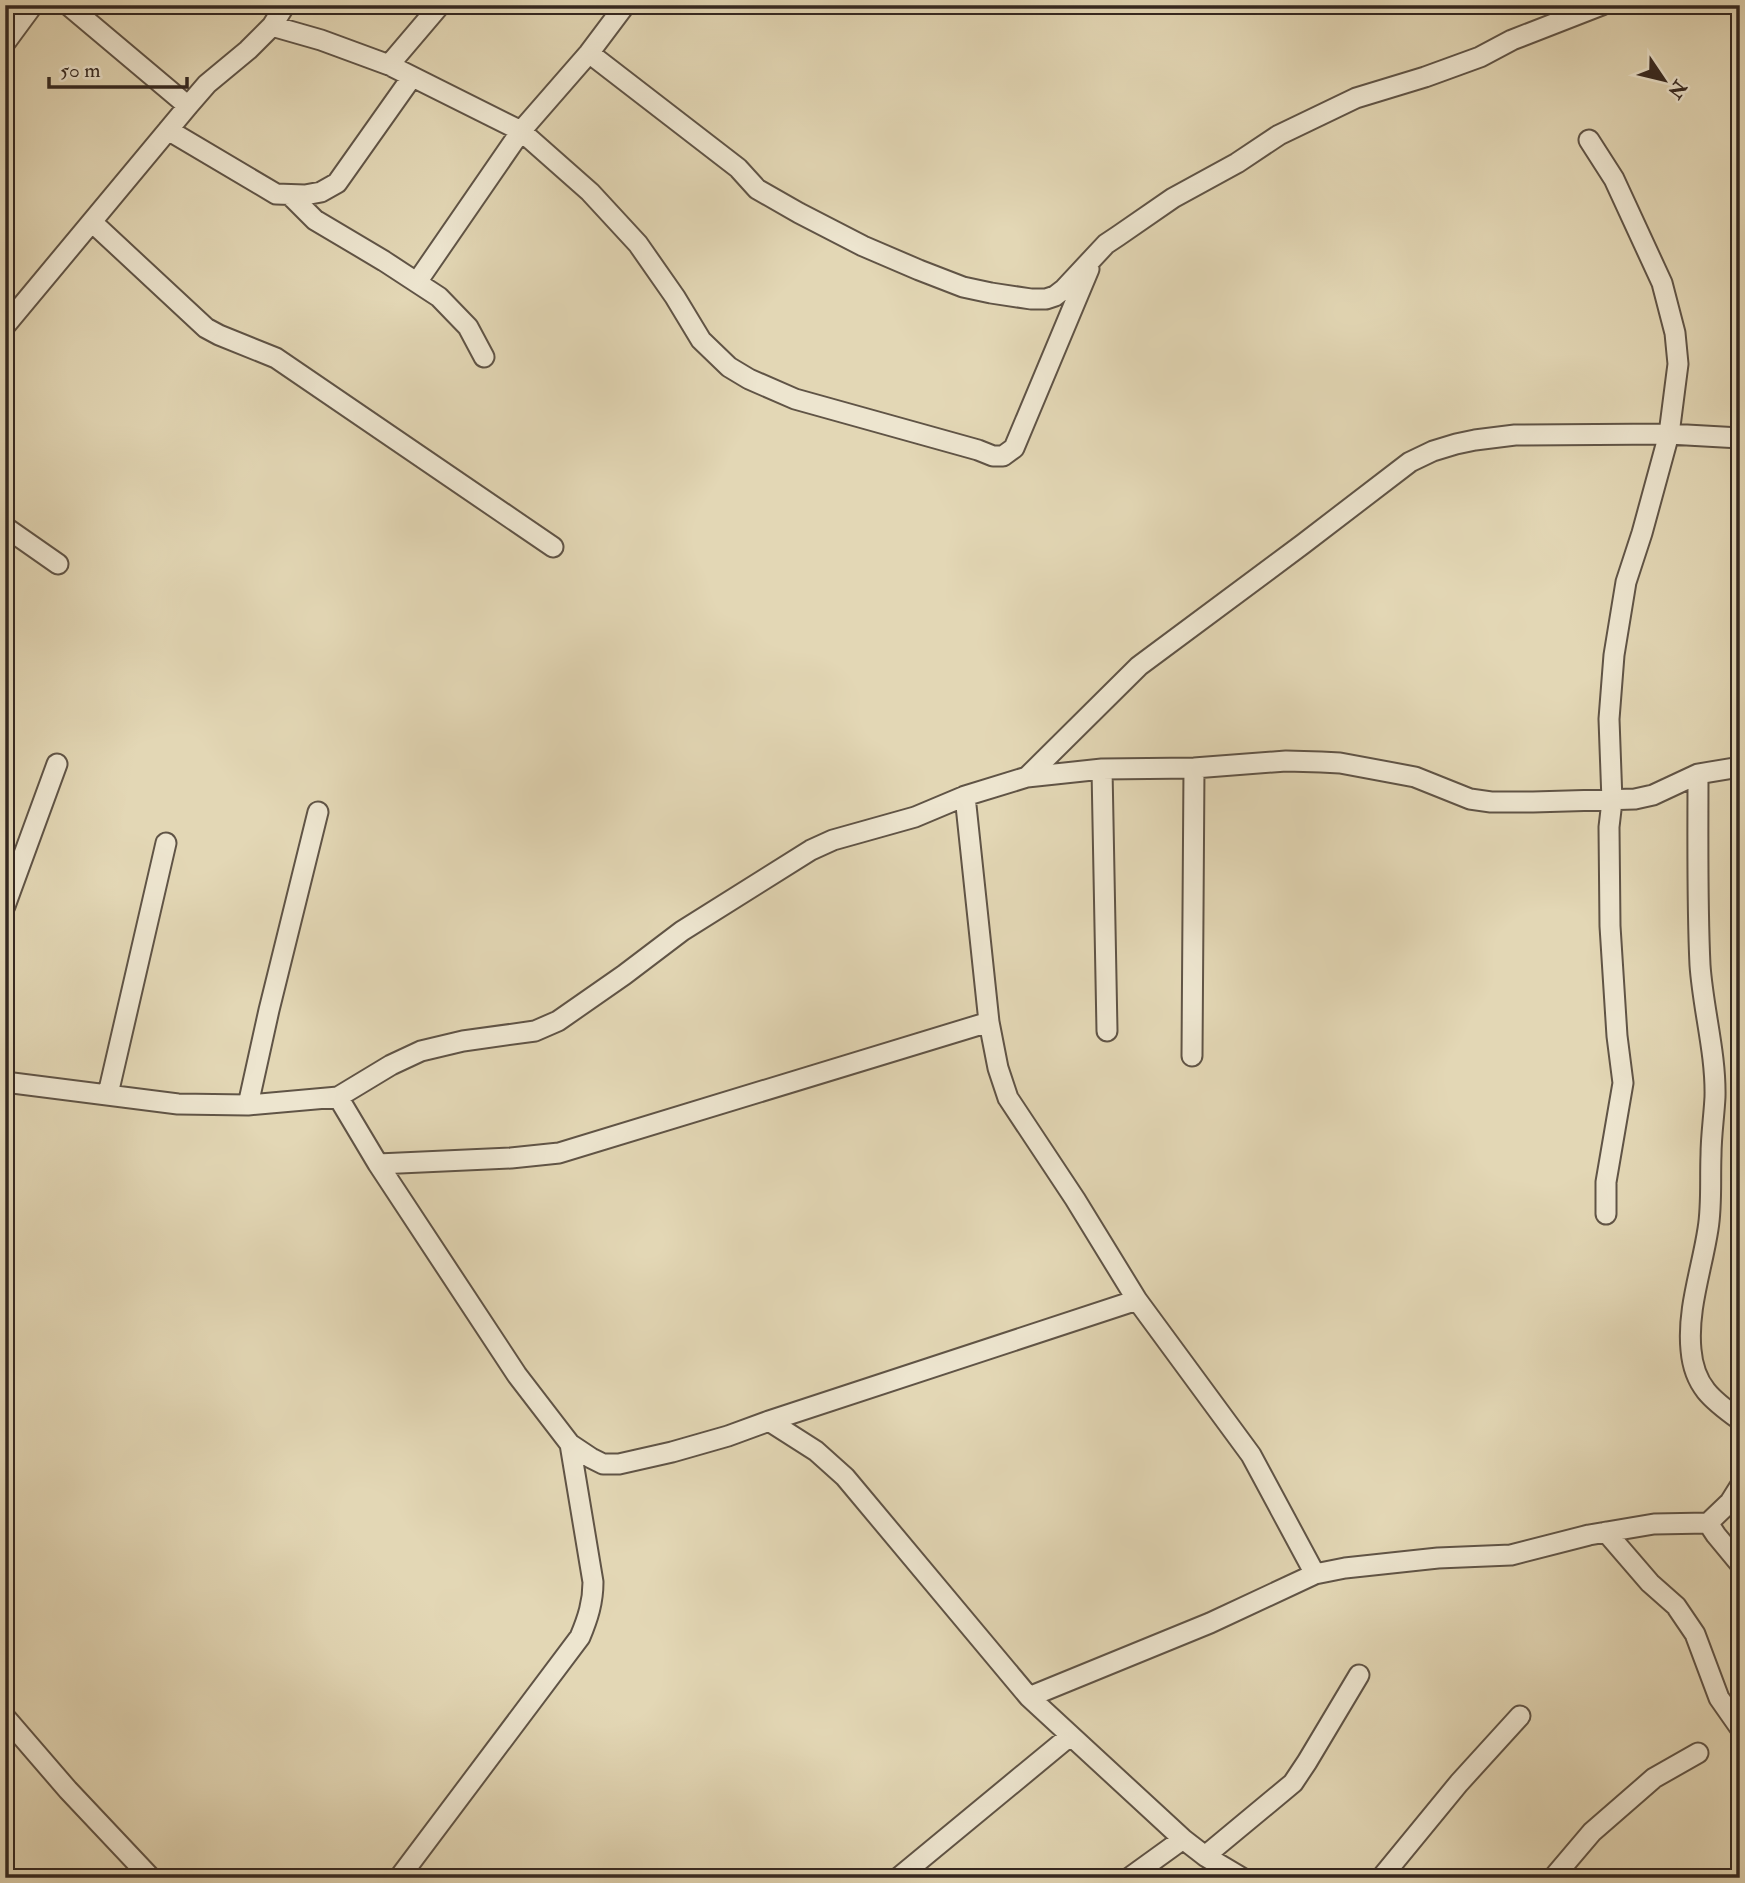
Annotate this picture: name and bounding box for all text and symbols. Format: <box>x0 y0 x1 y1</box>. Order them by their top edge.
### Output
scale bar <box>49 46 187 90</box>
north arrow <box>1630 46 1700 116</box>
text: 50 m <box>60 57 101 84</box>
text: N <box>1662 75 1692 104</box>

